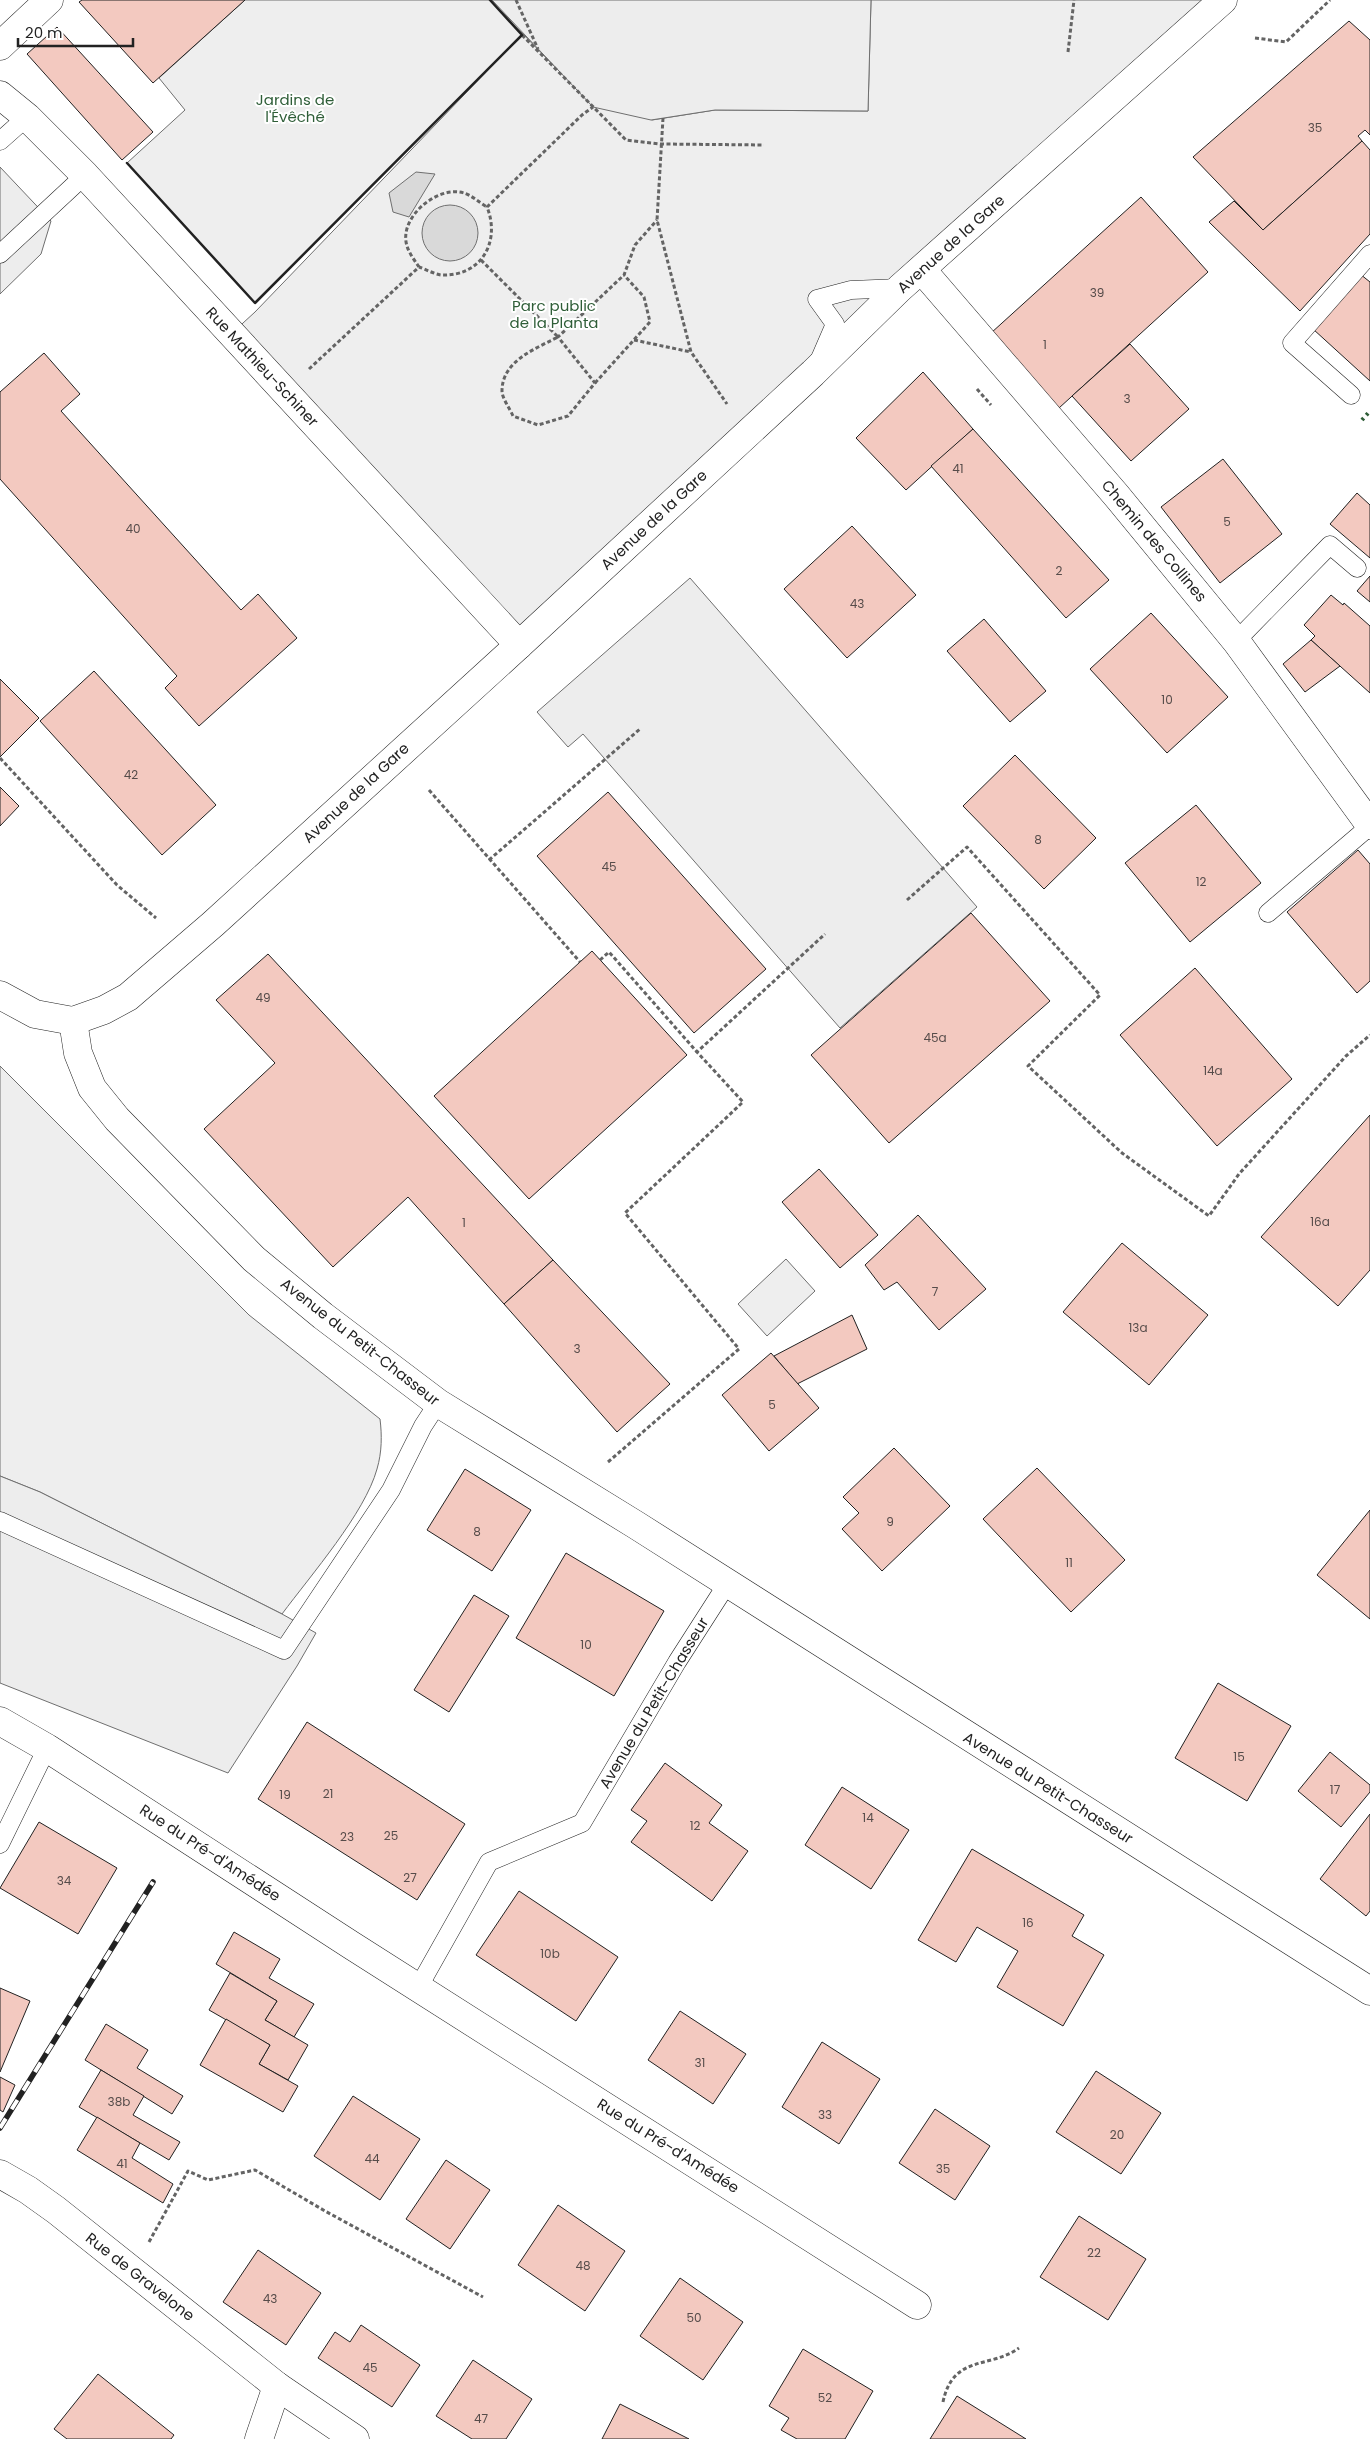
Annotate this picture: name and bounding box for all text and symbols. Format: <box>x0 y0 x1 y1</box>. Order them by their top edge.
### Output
scale bar <box>18 15 132 47</box>
text: 20 m <box>25 22 63 43</box>
park label: Jardins de l'Évêché <box>256 89 334 127</box>
house number: 35 <box>1308 119 1322 136</box>
street label: Avenue de la Gare <box>892 190 1009 298</box>
house number: 39 <box>1090 284 1104 301</box>
park label: Parc public de la Planta <box>510 295 599 333</box>
street label: Rue Mathieu-Schiner <box>201 302 324 431</box>
house number: 1 <box>1043 336 1047 353</box>
house number: 3 <box>1123 390 1131 407</box>
house number: 41 <box>952 460 964 477</box>
street label: Avenue de la Gare <box>596 465 711 574</box>
street label: Chemin des Collines <box>1097 475 1212 606</box>
house number: 5 <box>1223 513 1231 530</box>
house number: 40 <box>125 520 141 537</box>
house number: 2 <box>1056 562 1063 579</box>
house number: 43 <box>850 595 864 612</box>
house number: 10 <box>1161 691 1173 708</box>
street label: Avenue de la Gare <box>298 738 413 847</box>
house number: 42 <box>124 766 138 783</box>
house number: 8 <box>1034 831 1042 848</box>
house number: 45 <box>601 858 617 875</box>
house number: 12 <box>1196 873 1206 890</box>
house number: 49 <box>255 989 271 1006</box>
house number: 45a <box>923 1029 947 1046</box>
house number: 14a <box>1203 1062 1223 1079</box>
house number: 16a <box>1310 1213 1330 1230</box>
house number: 1 <box>462 1214 466 1231</box>
street label: Avenue du Petit-Chasseur <box>276 1273 444 1411</box>
house number: 7 <box>932 1283 939 1300</box>
house number: 13a <box>1128 1319 1148 1336</box>
house number: 3 <box>573 1340 581 1357</box>
house number: 5 <box>768 1396 776 1413</box>
house number: 9 <box>886 1513 894 1530</box>
house number: 8 <box>473 1523 481 1540</box>
house number: 11 <box>1065 1554 1073 1571</box>
street label: Avenue du Petit-Chasseur <box>594 1613 713 1792</box>
house number: 10 <box>580 1636 592 1653</box>
street label: Avenue du Petit-Chasseur <box>959 1727 1137 1849</box>
house number: 15 <box>1233 1748 1245 1765</box>
house number: 17 <box>1330 1781 1341 1798</box>
house number: 21 <box>323 1785 333 1802</box>
house number: 19 <box>279 1786 291 1803</box>
street label: Rue du Pré-d'Amédée <box>136 1799 285 1906</box>
house number: 14 <box>862 1809 874 1826</box>
house number: 12 <box>690 1817 700 1834</box>
house number: 25 <box>384 1827 398 1844</box>
house number: 23 <box>340 1828 354 1845</box>
house number: 27 <box>403 1869 417 1886</box>
house number: 34 <box>57 1872 72 1889</box>
house number: 16 <box>1022 1914 1034 1931</box>
house number: 10b <box>540 1945 560 1962</box>
house number: 31 <box>695 2054 705 2071</box>
house number: 38b <box>108 2093 130 2110</box>
street label: Rue du Pré-d'Amédée <box>593 2093 743 2198</box>
house number: 33 <box>818 2106 832 2123</box>
house number: 20 <box>1110 2126 1124 2143</box>
house number: 44 <box>364 2150 380 2167</box>
house number: 41 <box>116 2155 128 2172</box>
house number: 35 <box>936 2160 950 2177</box>
street label: Rue de Gravelone <box>82 2227 199 2326</box>
house number: 22 <box>1087 2244 1101 2261</box>
house number: 48 <box>575 2257 591 2274</box>
house number: 43 <box>263 2290 277 2307</box>
house number: 50 <box>686 2309 702 2326</box>
house number: 45 <box>362 2359 378 2376</box>
house number: 52 <box>818 2389 832 2406</box>
house number: 47 <box>474 2410 488 2427</box>

